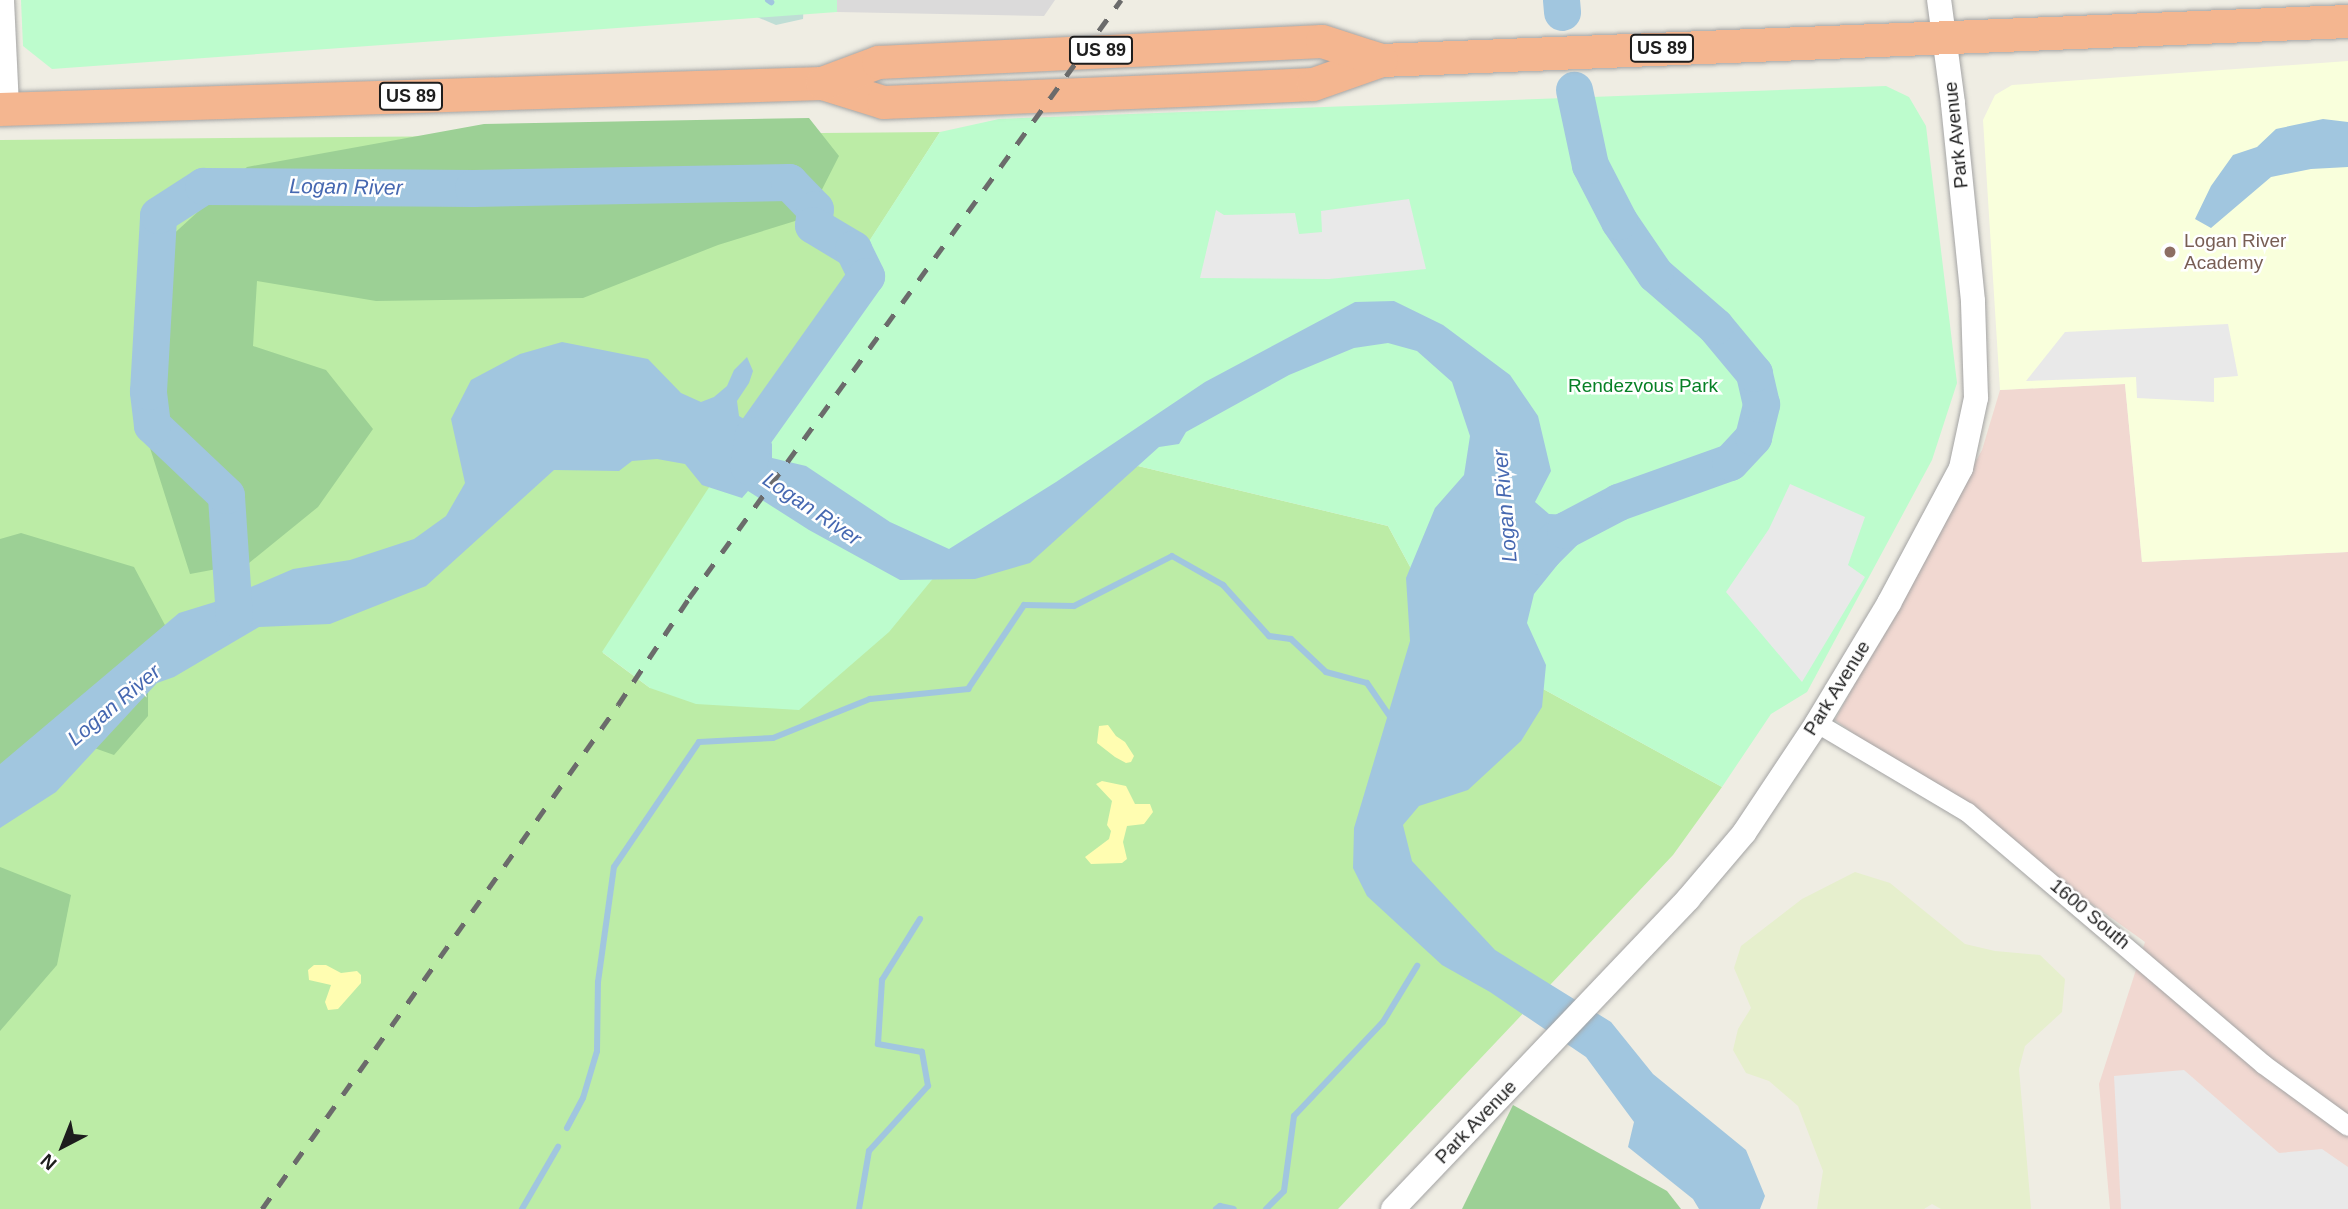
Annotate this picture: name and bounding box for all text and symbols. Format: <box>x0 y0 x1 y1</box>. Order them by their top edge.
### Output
road number: US 89 <box>1629 33 1695 62</box>
road number: US 89 <box>1068 36 1134 64</box>
street label: Park Avenue <box>1939 80 1973 190</box>
road number: US 89 <box>378 82 444 110</box>
water label: Logan River <box>289 173 403 201</box>
place label: Logan River Academy <box>2184 230 2286 274</box>
marker: Logan River Academy <box>2162 244 2178 260</box>
park label: Rendezvous Park <box>1568 375 1718 397</box>
water label: Logan River <box>1488 449 1522 563</box>
water label: Logan River <box>758 467 866 551</box>
street label: Park Avenue <box>1799 636 1875 740</box>
water label: Logan River <box>63 659 165 751</box>
street label: 1600 South <box>2045 874 2135 954</box>
street label: Park Avenue <box>1430 1075 1522 1169</box>
north arrow <box>28 1111 98 1181</box>
text: N <box>36 1150 61 1174</box>

